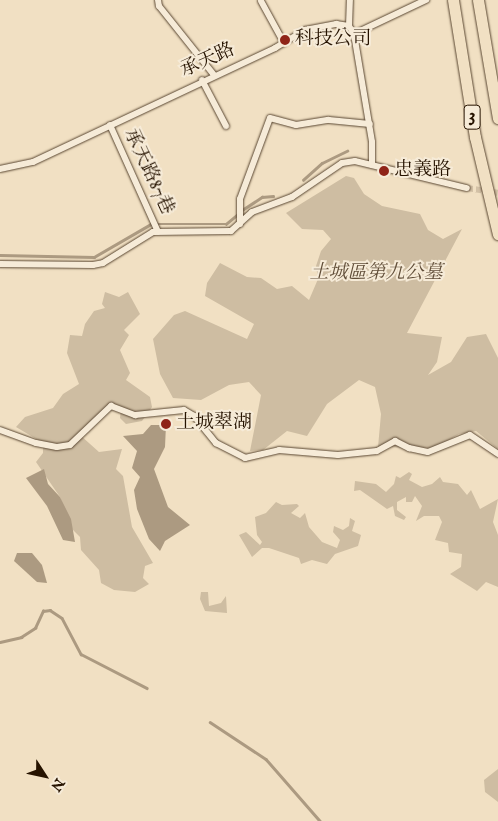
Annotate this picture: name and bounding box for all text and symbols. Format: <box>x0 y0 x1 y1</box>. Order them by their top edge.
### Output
place label: 科技公司 <box>295 29 371 51</box>
marker: 科技公司 <box>279 34 291 46</box>
street label: 承天路 <box>177 39 239 83</box>
road number: 3 <box>463 101 481 132</box>
street label: 承天路87巷 <box>118 125 178 219</box>
place label: 忠義路 <box>394 160 451 182</box>
marker: 忠義路 <box>378 165 390 177</box>
park label: 土城區第九公墓 <box>310 263 442 285</box>
place label: 土城翠湖 <box>176 413 252 435</box>
marker: 土城翠湖 <box>160 418 172 430</box>
north arrow <box>20 751 70 801</box>
text: N <box>46 774 68 795</box>

